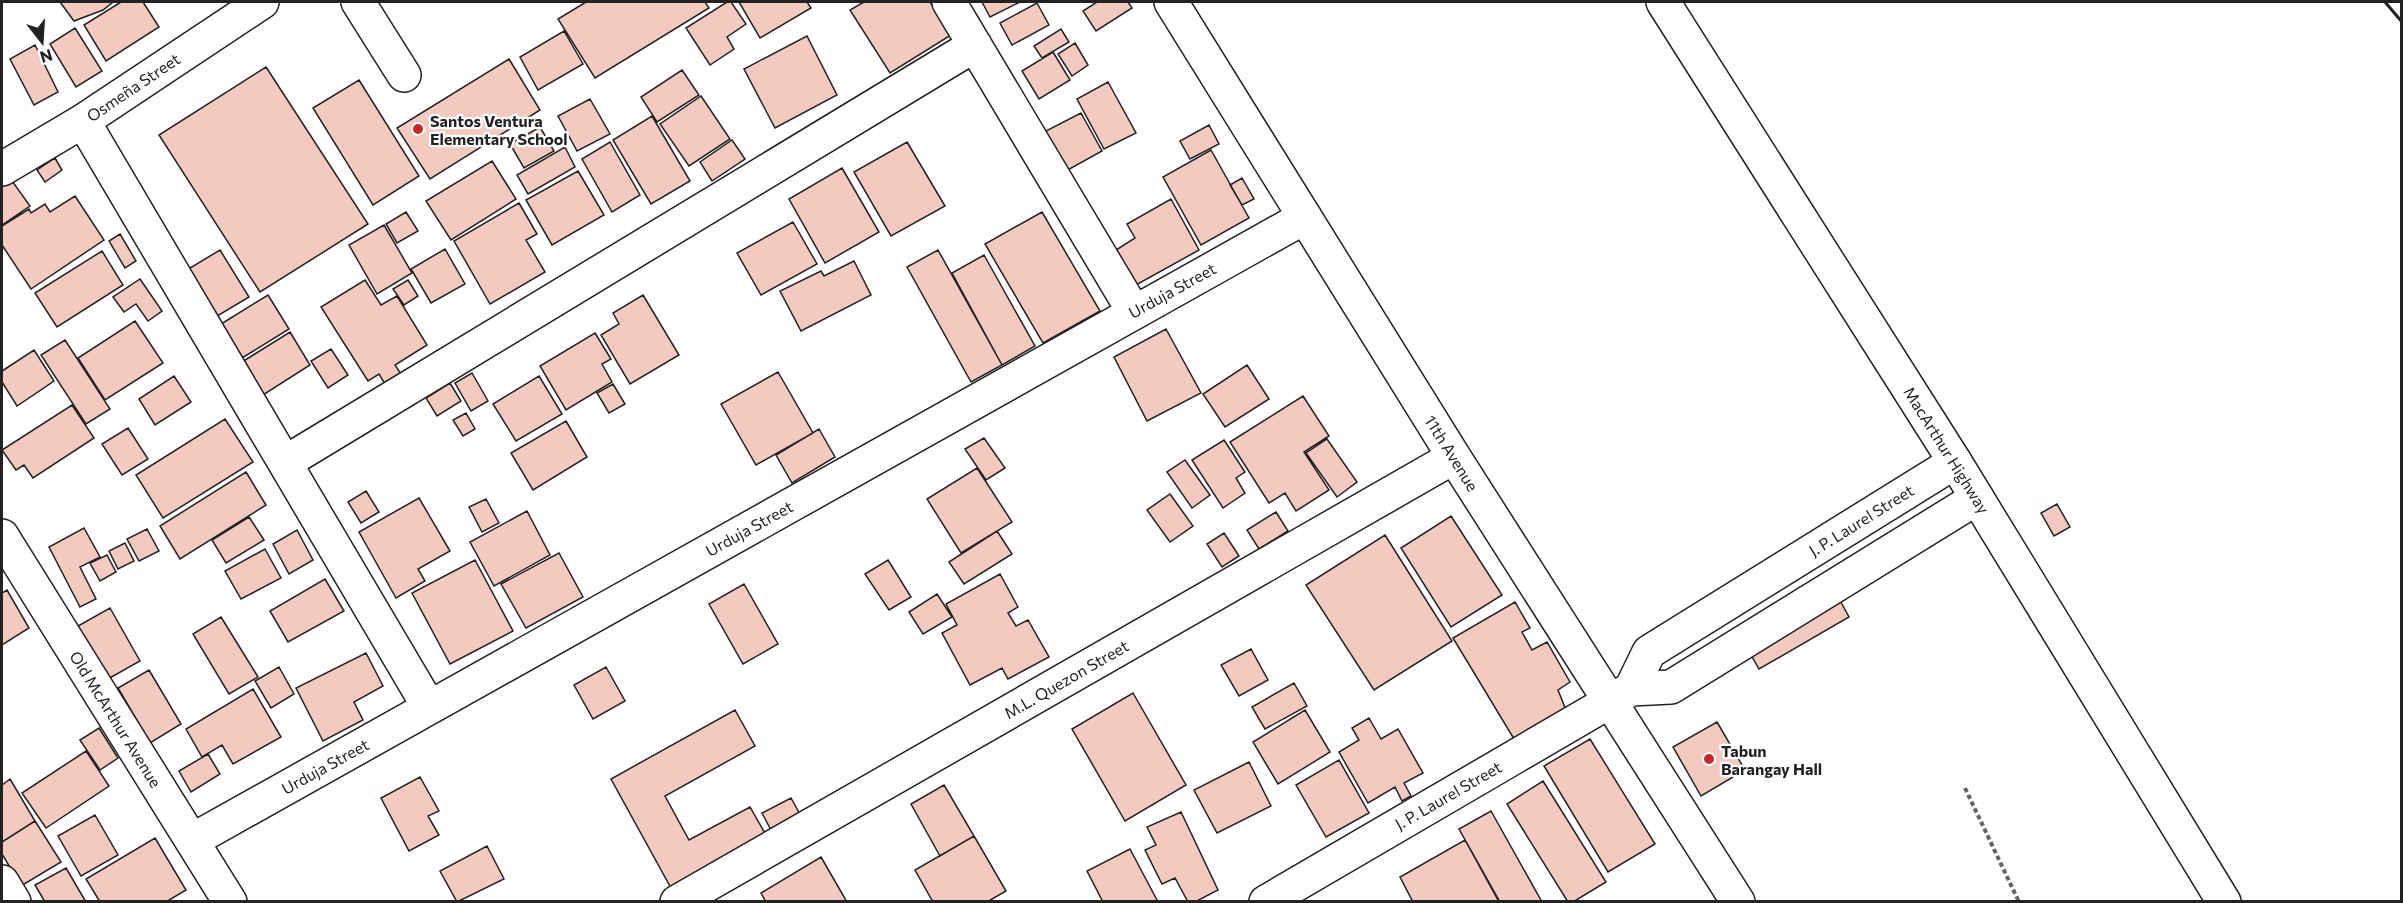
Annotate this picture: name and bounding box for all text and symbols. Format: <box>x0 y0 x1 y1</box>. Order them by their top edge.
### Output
north arrow <box>12 12 72 72</box>
text: N <box>38 46 55 68</box>
street label: Osmeña Street <box>83 49 184 125</box>
place label: Santos Ventura Elementary School <box>430 111 568 148</box>
marker: Santos Ventura Elementary School <box>411 122 425 136</box>
street label: Urduja Street <box>1125 258 1219 322</box>
street label: MacArthur Highway <box>1900 383 1994 517</box>
street label: 11th Avenue <box>1421 412 1483 494</box>
street label: J. P. Laurel Street <box>1805 480 1917 560</box>
street label: Urduja Street <box>702 496 796 560</box>
street label: M.L. Quezon Street <box>1000 635 1132 722</box>
street label: Old McArthur Avenue <box>66 647 166 791</box>
street label: Urduja Street <box>278 734 372 798</box>
place label: Tabun Barangay Hall <box>1721 741 1822 778</box>
marker: Tabun Barangay Hall <box>1702 752 1716 766</box>
street label: J. P. Laurel Street <box>1391 757 1505 833</box>

